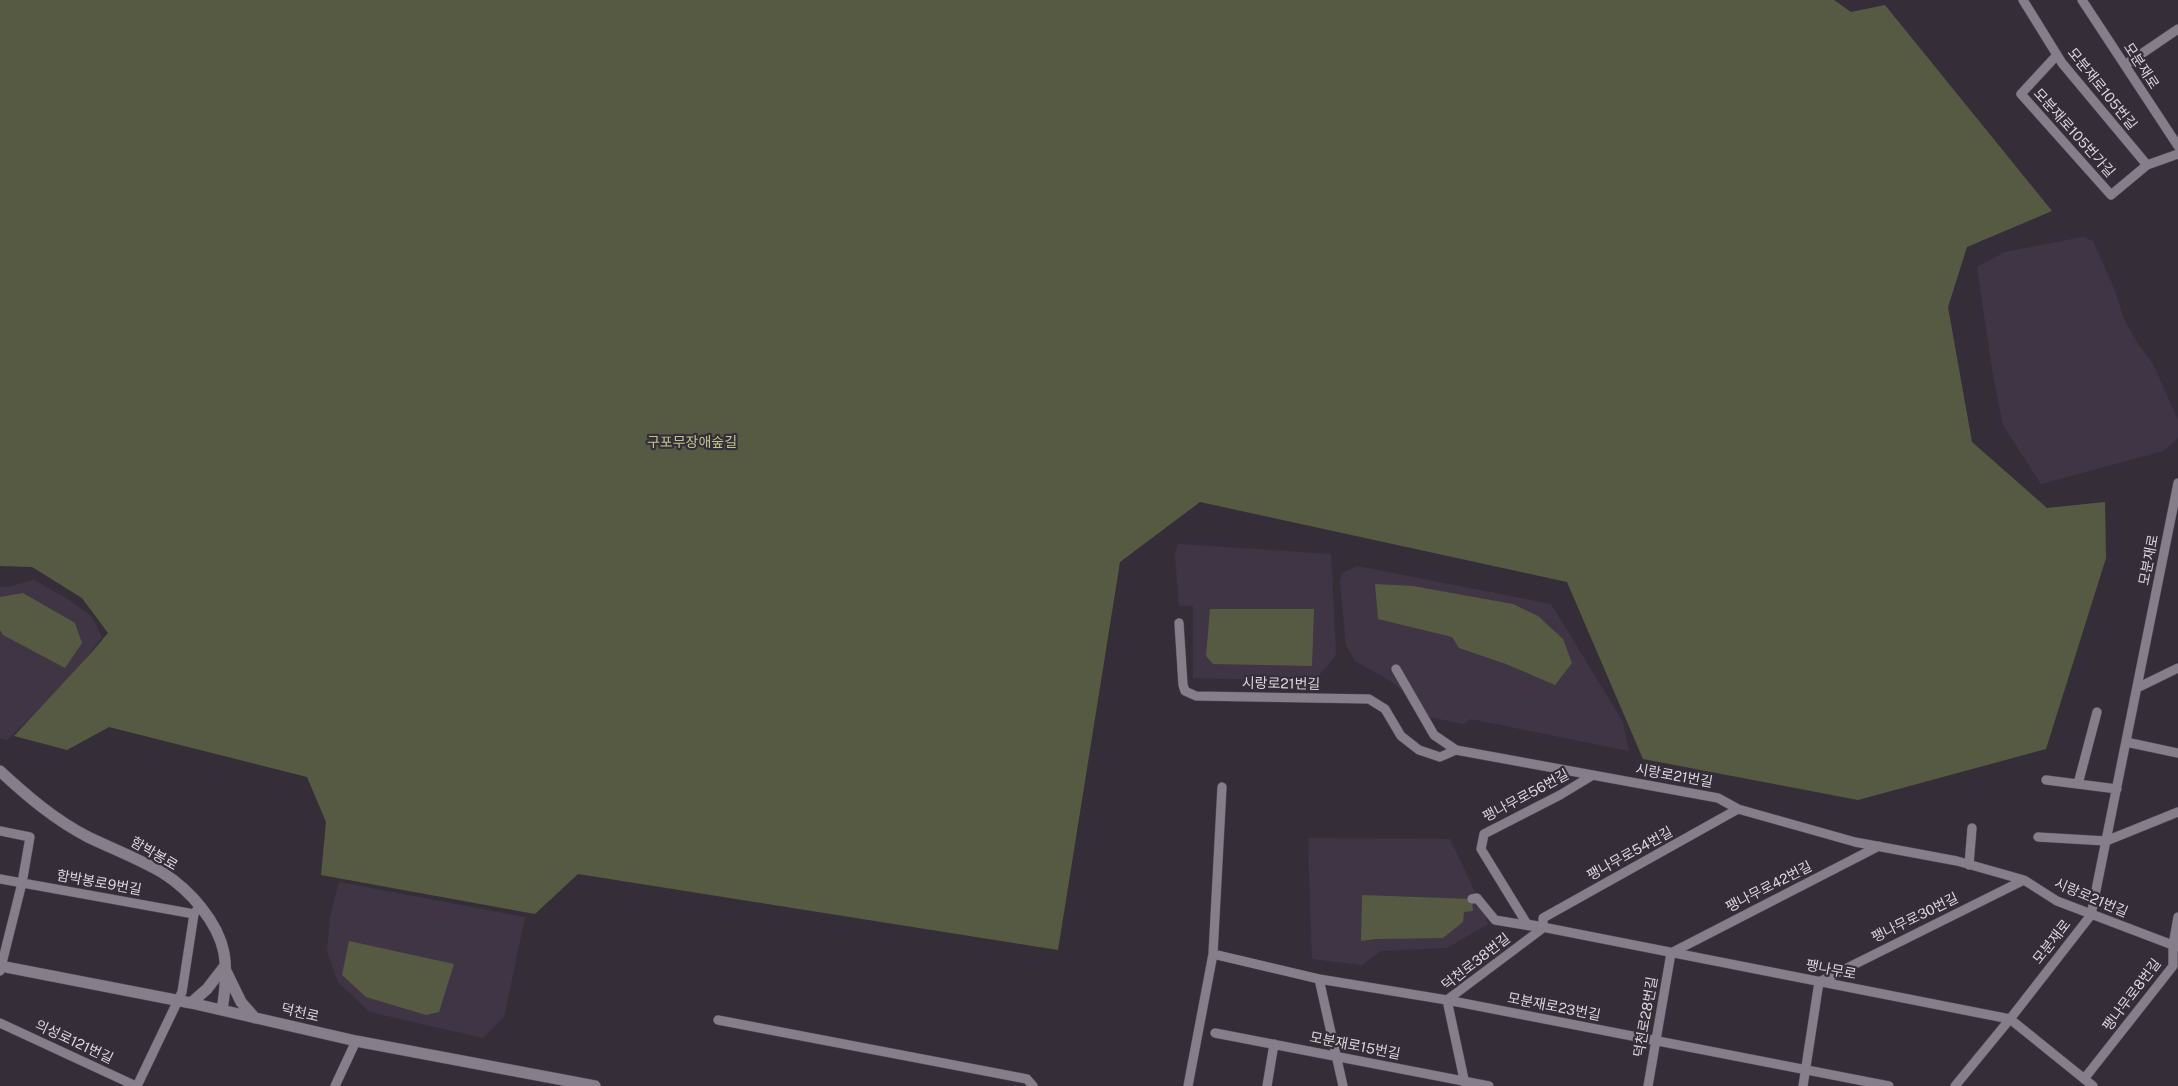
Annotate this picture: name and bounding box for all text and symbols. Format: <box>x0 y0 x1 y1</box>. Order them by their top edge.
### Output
street label: 모분재로 <box>2120 40 2162 92</box>
street label: 모분재로105번길 <box>2064 45 2140 133</box>
street label: 모분재로105번가길 <box>2030 85 2118 181</box>
park label: 구포무장애숲길 <box>647 435 737 451</box>
street label: 모분재로 <box>2136 533 2162 587</box>
street label: 시랑로21번길 <box>1242 675 1320 693</box>
street label: 시랑로21번길 <box>1634 761 1714 791</box>
street label: 팽나무로56번길 <box>1480 766 1572 826</box>
street label: 팽나무로54번길 <box>1584 824 1676 884</box>
street label: 함박봉로 <box>127 834 181 874</box>
street label: 팽나무로42번길 <box>1723 858 1815 916</box>
street label: 함박봉로9번길 <box>55 867 143 899</box>
street label: 시랑로21번길 <box>2052 875 2130 921</box>
street label: 팽나무로30번길 <box>1869 890 1961 946</box>
street label: 모분재로 <box>2030 917 2074 967</box>
street label: 덕천로38번길 <box>1438 930 1514 994</box>
street label: 팽나무로8번길 <box>2099 955 2165 1035</box>
street label: 팽나무로 <box>1804 957 1858 983</box>
street label: 덕천로28번길 <box>1631 975 1661 1059</box>
street label: 모분재로23번길 <box>1506 990 1602 1024</box>
street label: 덕천로 <box>279 1000 321 1026</box>
street label: 의성로121번길 <box>32 1017 116 1067</box>
street label: 모분재로15번길 <box>1308 1029 1402 1063</box>

